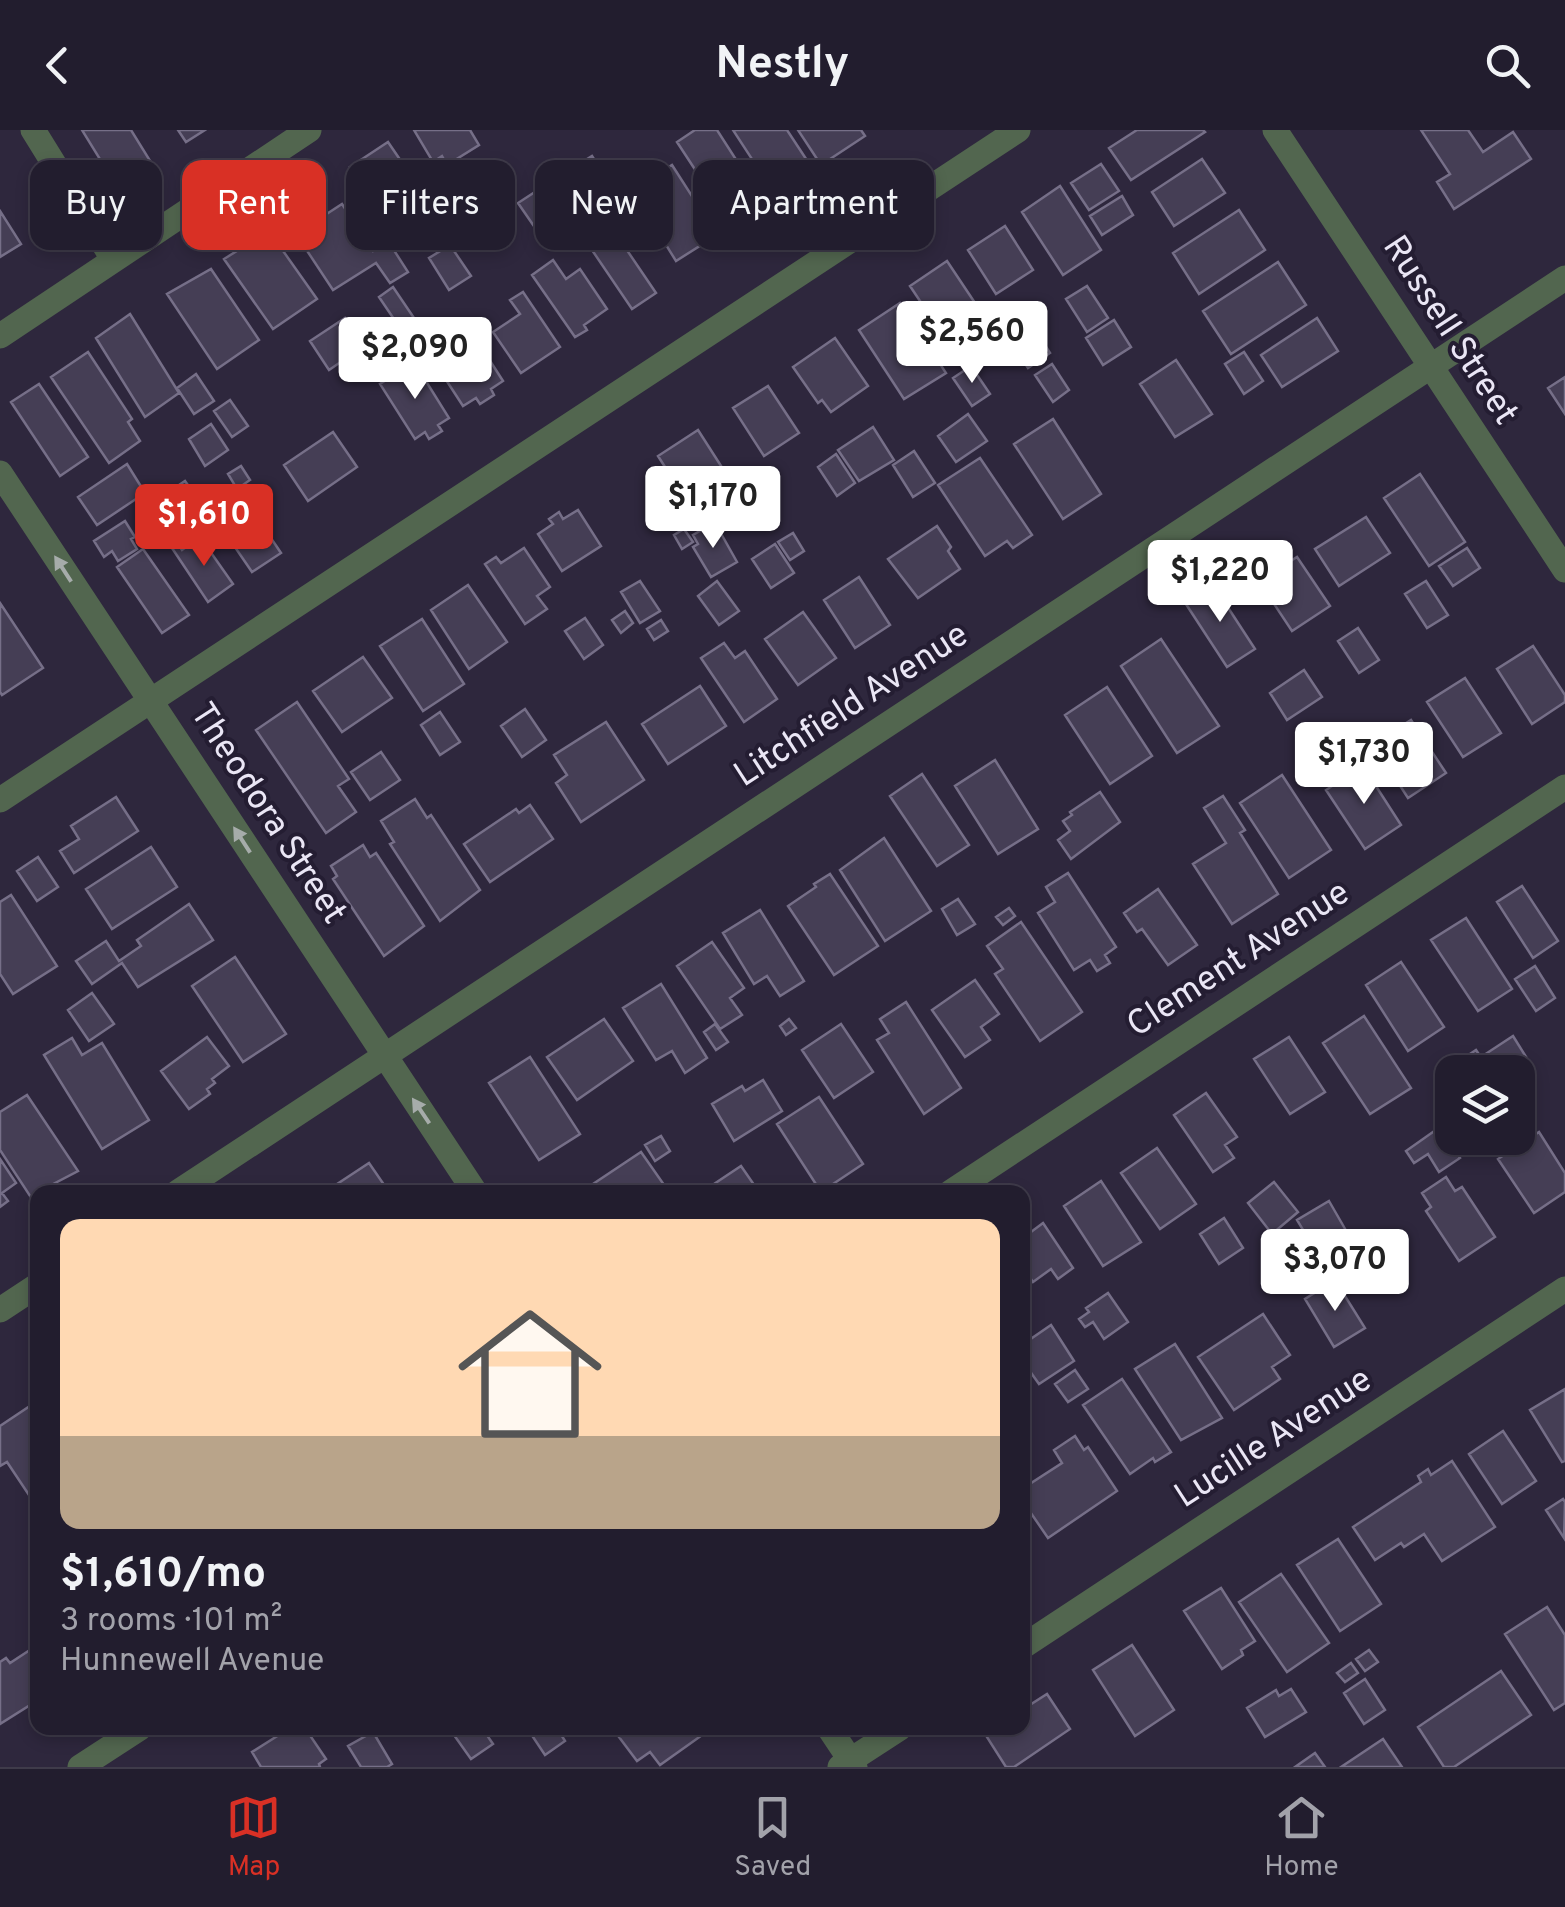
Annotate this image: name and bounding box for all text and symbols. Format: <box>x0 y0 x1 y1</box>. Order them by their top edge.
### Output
text: Nestly <box>716 37 849 94</box>
icon: back <box>30 38 85 93</box>
icon: search <box>1480 38 1535 93</box>
chip: Buy <box>30 160 162 250</box>
chip: Rent <box>182 160 326 250</box>
chip: Filters <box>346 160 515 250</box>
chip: New <box>535 160 673 250</box>
chip: Apartment <box>693 160 934 250</box>
street label: Russell Street <box>1372 228 1526 434</box>
pin: $2,560 <box>891 301 1053 386</box>
text: $2,560 <box>918 313 1026 353</box>
pin: $2,090 <box>334 317 496 402</box>
text: $2,090 <box>361 329 469 369</box>
pin: $1,170 <box>632 466 794 551</box>
text: $1,170 <box>667 478 759 518</box>
pin: $1,610 <box>123 484 285 569</box>
text: $1,610 <box>157 496 251 536</box>
pin: $1,220 <box>1139 540 1301 625</box>
text: $1,220 <box>1170 552 1270 592</box>
one-way arrow <box>54 555 73 582</box>
street label: Litchfield Avenue <box>727 614 977 798</box>
street label: Theodora Street <box>179 695 355 933</box>
pin: $1,730 <box>1283 722 1445 807</box>
text: $1,730 <box>1317 734 1411 774</box>
one-way arrow <box>234 826 252 854</box>
street label: Clement Avenue <box>1119 872 1359 1048</box>
map controls <box>1435 1055 1535 1155</box>
button: layers <box>1435 1055 1535 1155</box>
one-way arrow <box>413 1098 431 1125</box>
pin: $3,070 <box>1254 1229 1416 1314</box>
text: $3,070 <box>1283 1241 1387 1281</box>
icon: home <box>440 1284 620 1464</box>
street label: Lucille Avenue <box>1167 1359 1381 1519</box>
text: $1,610/mo <box>60 1549 266 1602</box>
text: 3 rooms · 101 m² <box>60 1602 282 1642</box>
text: Hunnewell Avenue <box>60 1642 324 1682</box>
tab: Map <box>226 1790 281 1886</box>
tab: Saved <box>734 1790 811 1886</box>
tab: Home <box>1264 1790 1339 1886</box>

